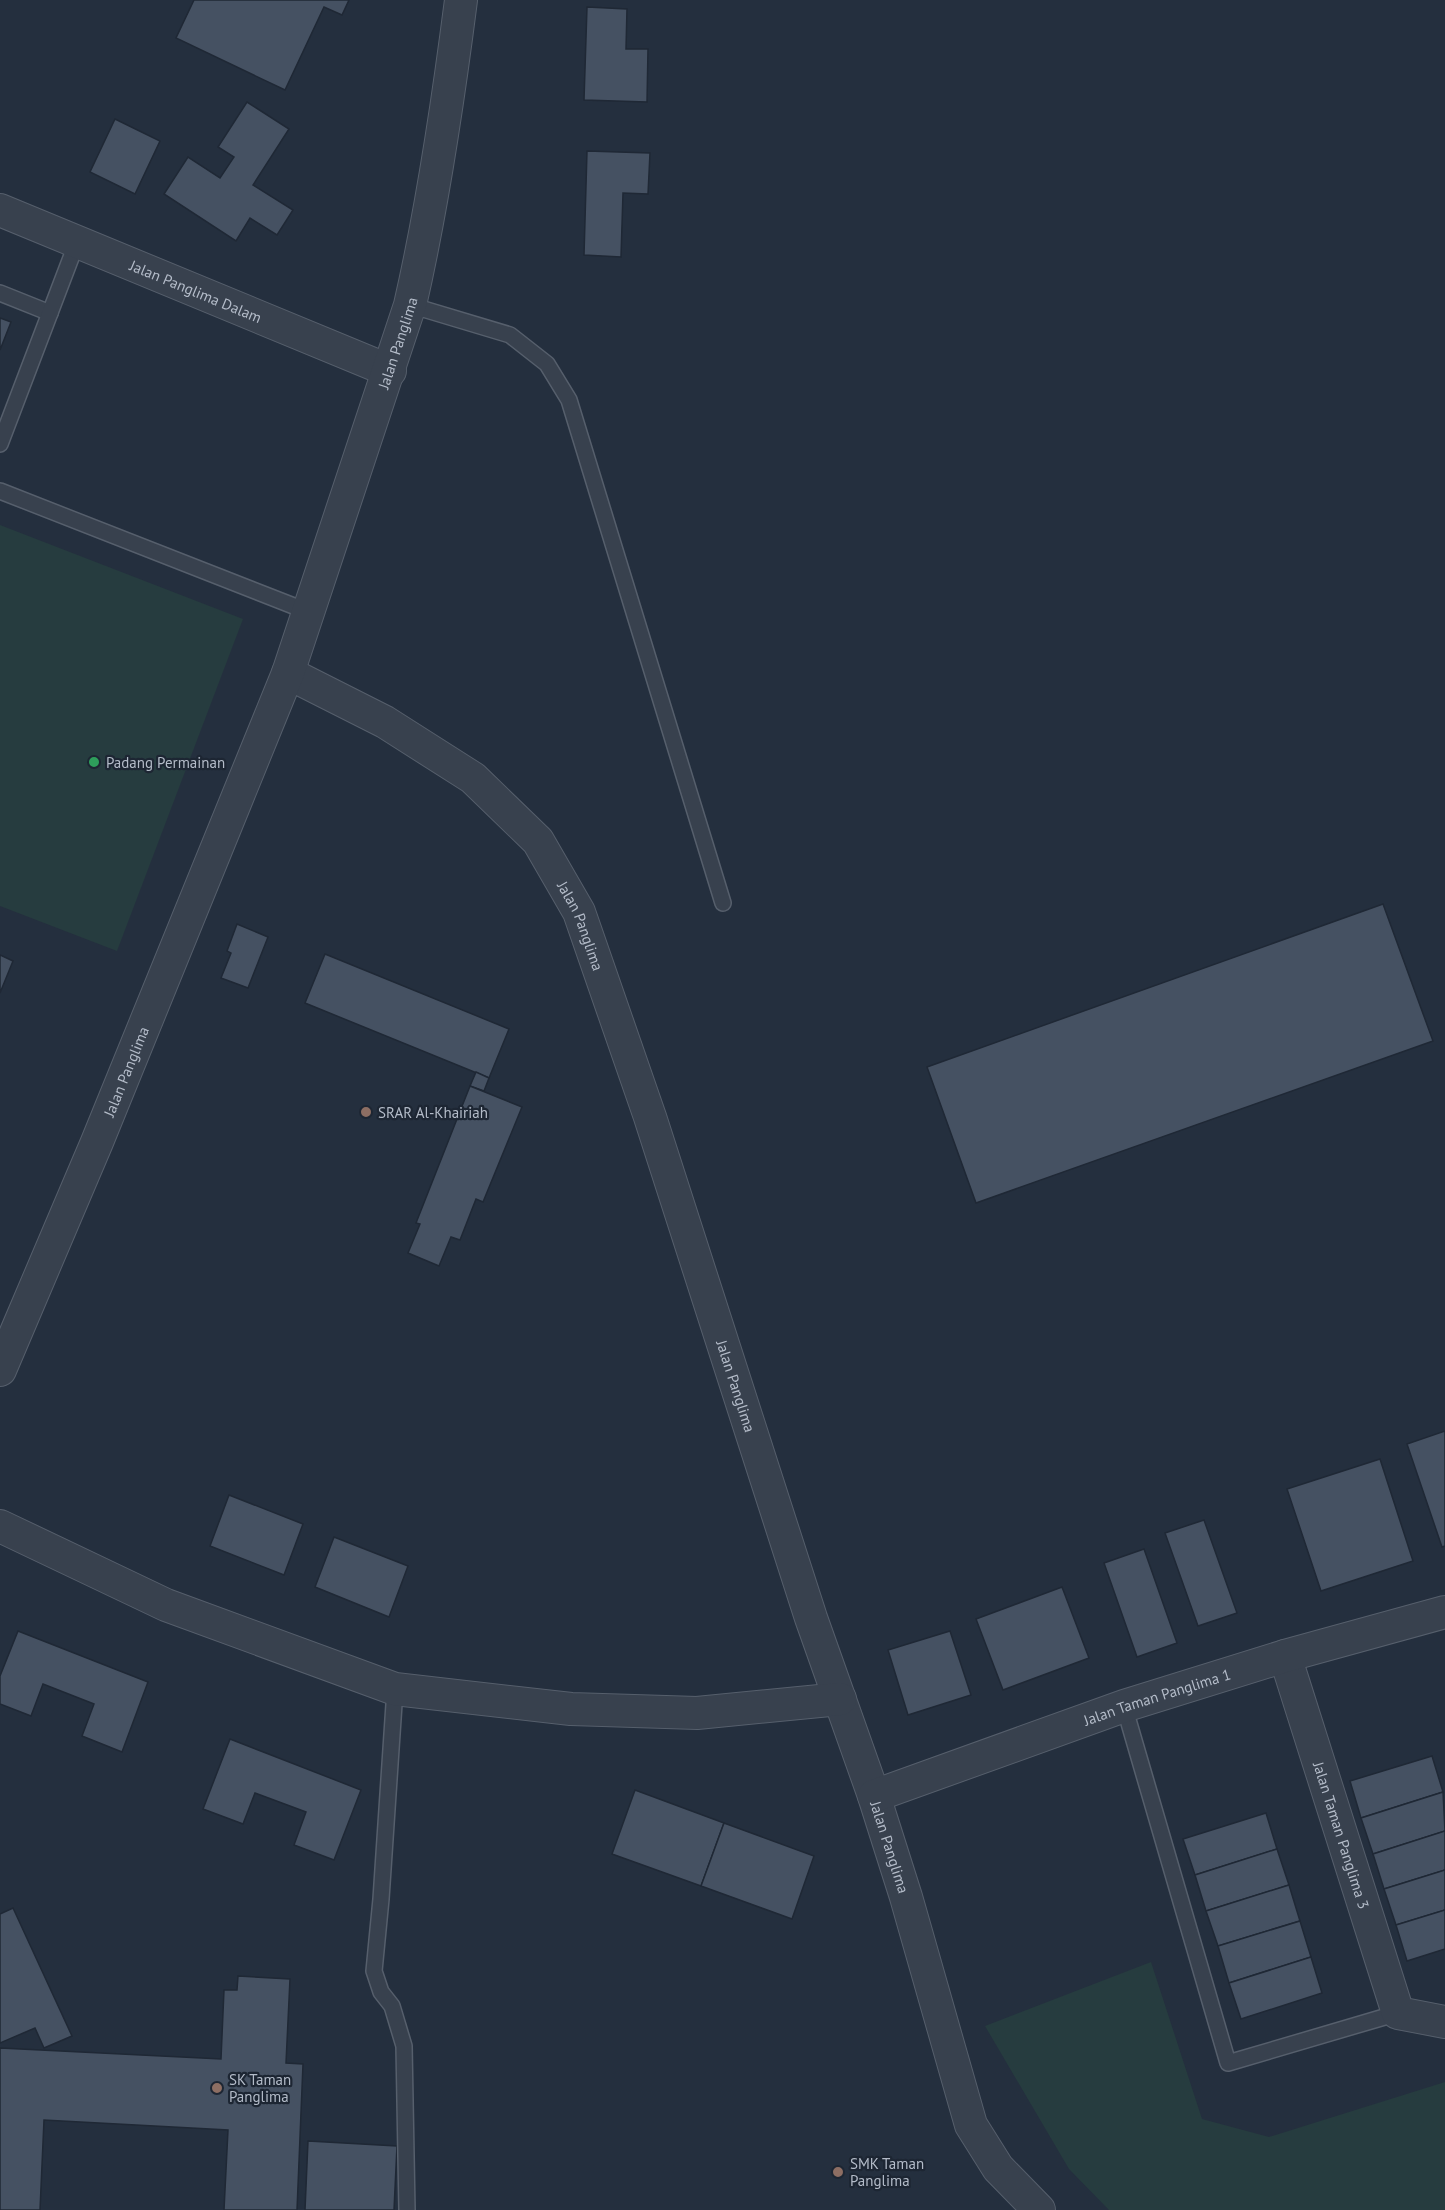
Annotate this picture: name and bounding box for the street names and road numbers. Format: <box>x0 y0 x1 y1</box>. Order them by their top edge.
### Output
street label: Jalan Panglima Dalam <box>126 255 265 327</box>
street label: Jalan Panglima <box>373 295 421 392</box>
street label: Jalan Panglima <box>553 877 608 973</box>
street label: Jalan Panglima <box>99 1024 153 1120</box>
street label: Jalan Panglima <box>712 1337 760 1434</box>
street label: Jalan Taman Panglima 1 <box>1080 1664 1233 1730</box>
street label: Jalan Taman Panglima 3 <box>1309 1758 1374 1911</box>
street label: Jalan Panglima <box>866 1798 914 1895</box>

